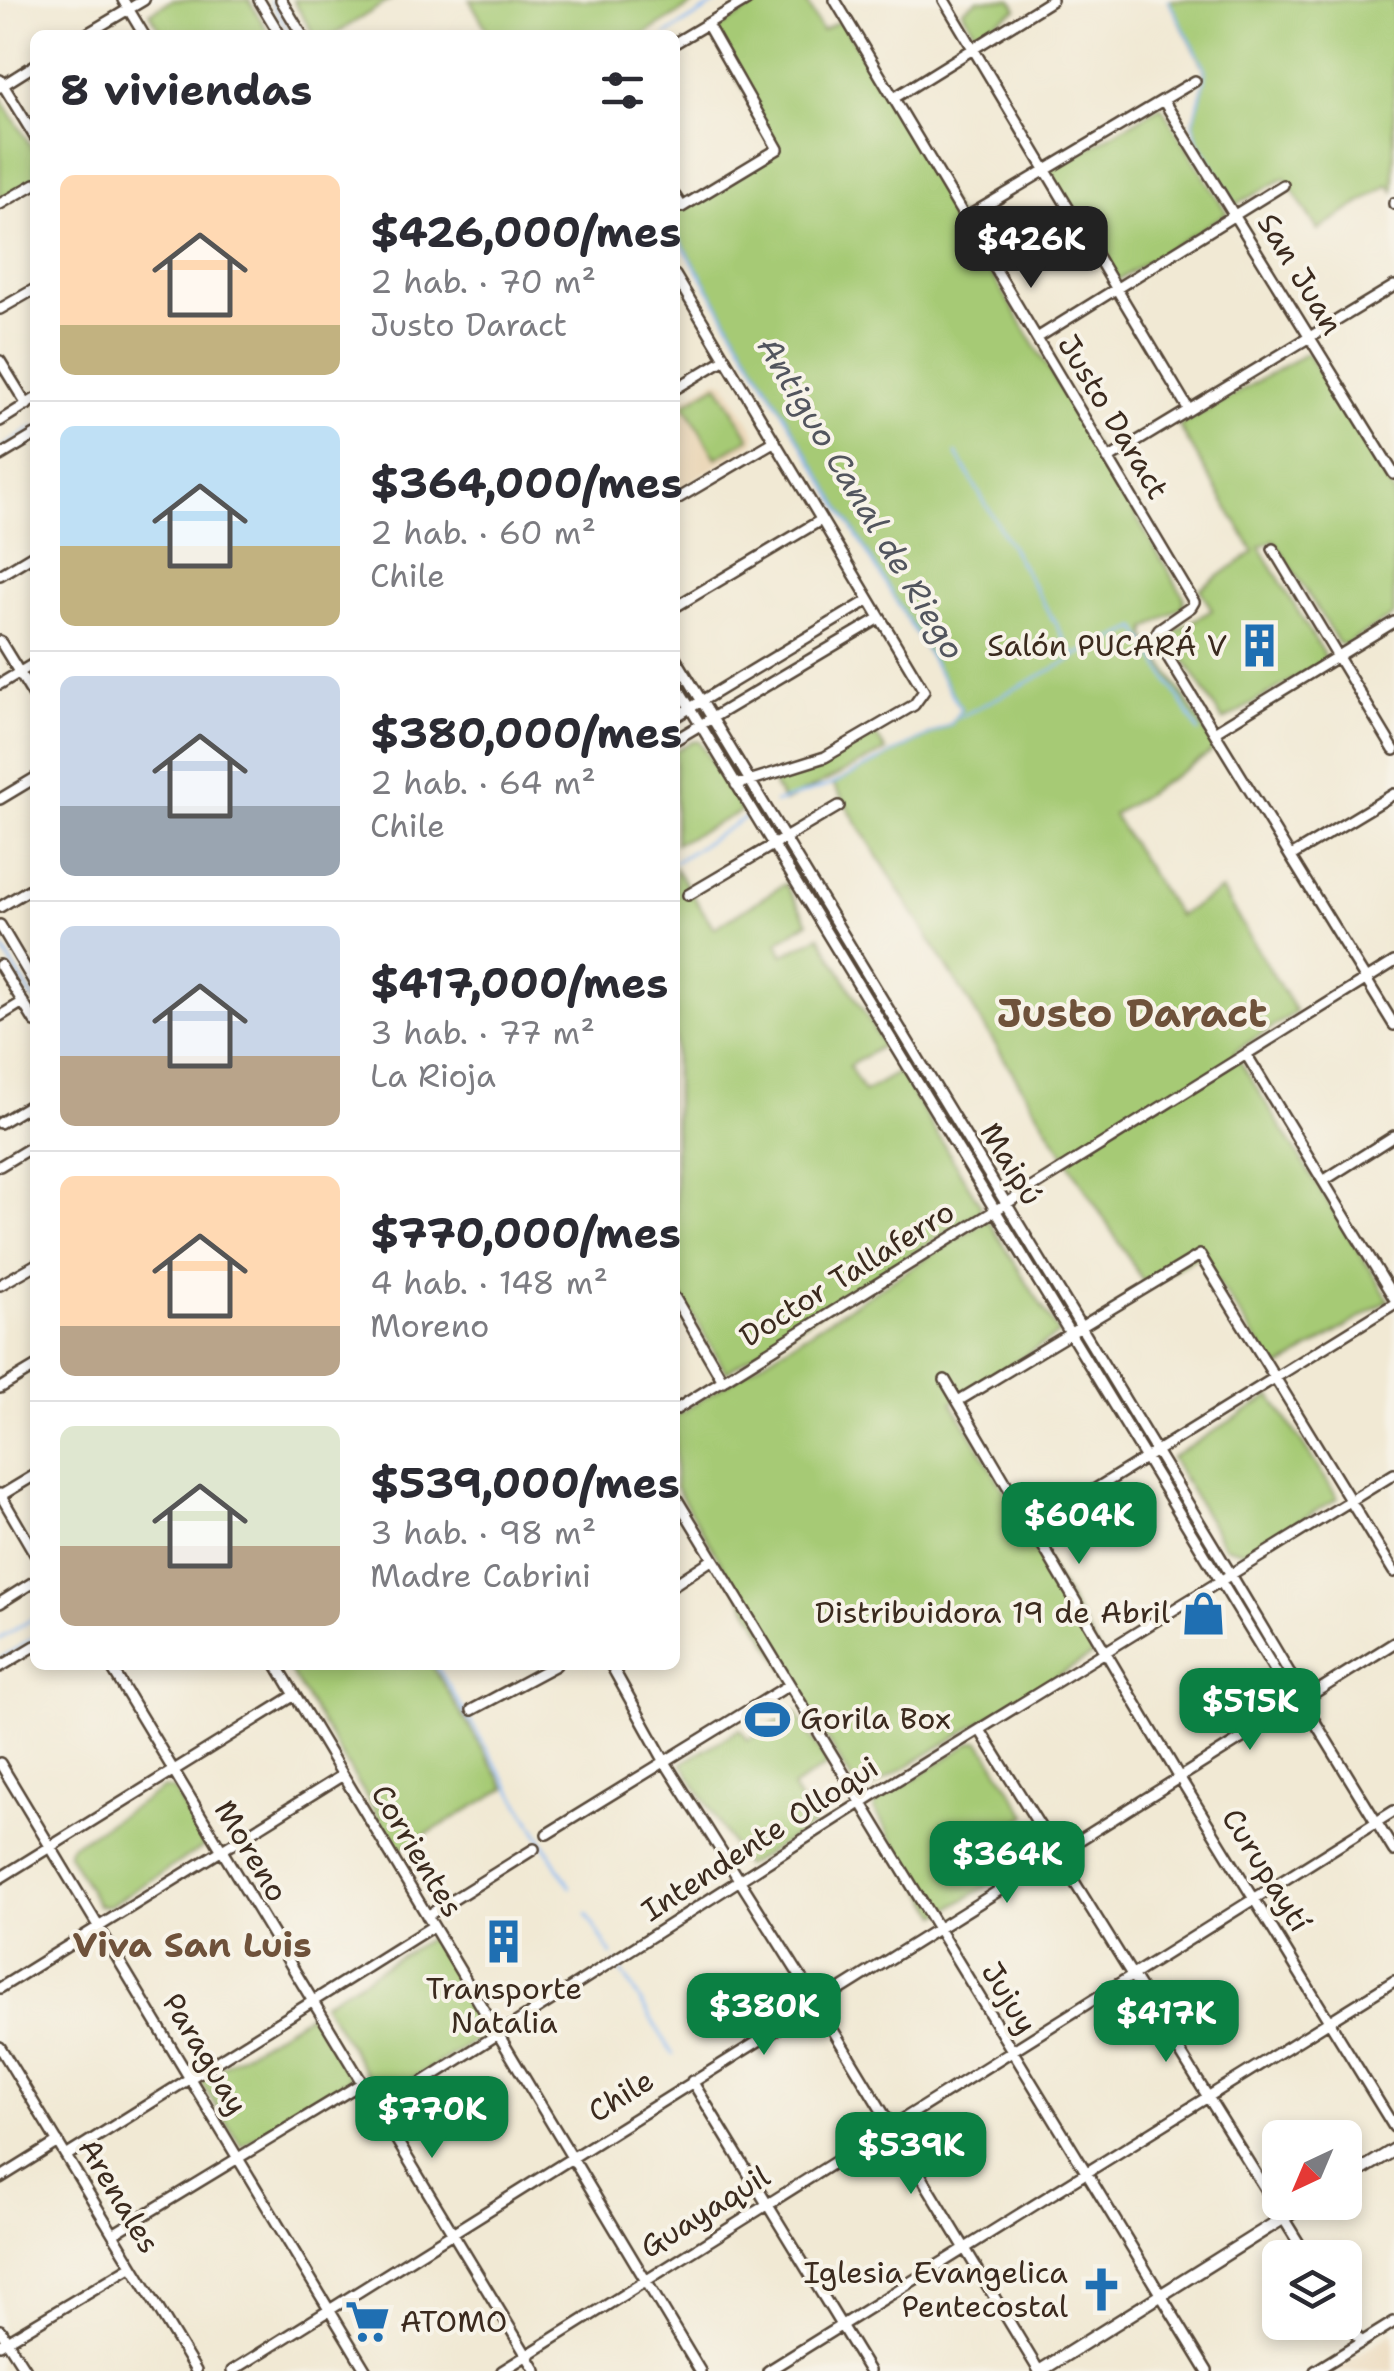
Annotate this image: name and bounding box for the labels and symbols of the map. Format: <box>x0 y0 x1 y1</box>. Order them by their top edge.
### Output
street label: San Juan <box>1248 205 1353 342</box>
pin: $426K <box>961 206 1101 291</box>
street label: Justo Daract <box>1048 327 1179 507</box>
water label: Antiguo Canal de Riego <box>748 328 975 667</box>
building icon: Salón PUCARÁ V <box>1236 622 1284 670</box>
place label: Salón PUCARÁ V <box>987 625 1227 666</box>
district label: Justo Daract <box>997 986 1267 1040</box>
street label: Maipú <box>971 1115 1052 1213</box>
street label: Doctor Tallaferro <box>731 1191 962 1356</box>
pin: $604K <box>1009 1482 1149 1567</box>
shop icon: Distribuidora 19 de Abril <box>1179 1589 1227 1637</box>
place label: Distribuidora 19 de Abril <box>815 1592 1170 1633</box>
pin: $515K <box>1180 1668 1320 1753</box>
sports icon: Gorila Box <box>743 1695 791 1743</box>
place label: Gorila Box <box>800 1698 951 1739</box>
street label: Intendente Olloqui <box>633 1747 886 1931</box>
street label: Corrientes <box>362 1777 473 1925</box>
street label: Moreno <box>205 1792 298 1909</box>
street label: Curupaytí <box>1212 1800 1321 1940</box>
pin: $364K <box>937 1821 1077 1906</box>
building icon: Transporte Natalia <box>480 1918 528 1966</box>
district label: Viva San Luis <box>72 1921 312 1968</box>
street label: Jujuy <box>972 1954 1047 2042</box>
place label: Transporte Natalia <box>426 1968 582 2043</box>
pin: $380K <box>694 1973 834 2058</box>
pin: $417K <box>1096 1980 1236 2065</box>
street label: Paraguay <box>153 1985 258 2122</box>
street label: Chile <box>580 2060 661 2132</box>
pin: $770K <box>362 2076 502 2161</box>
pin: $539K <box>841 2112 981 2197</box>
north arrow <box>1262 2120 1362 2220</box>
street label: Arenales <box>69 2130 170 2261</box>
street label: Guayaquil <box>632 2156 777 2268</box>
place label: Iglesia Evangelica Pentecostal <box>804 2252 1068 2327</box>
church icon: Iglesia Evangelica Pentecostal <box>1077 2266 1125 2314</box>
supermarket icon: ATOMO <box>343 2298 391 2346</box>
place label: ATOMO <box>400 2301 507 2342</box>

